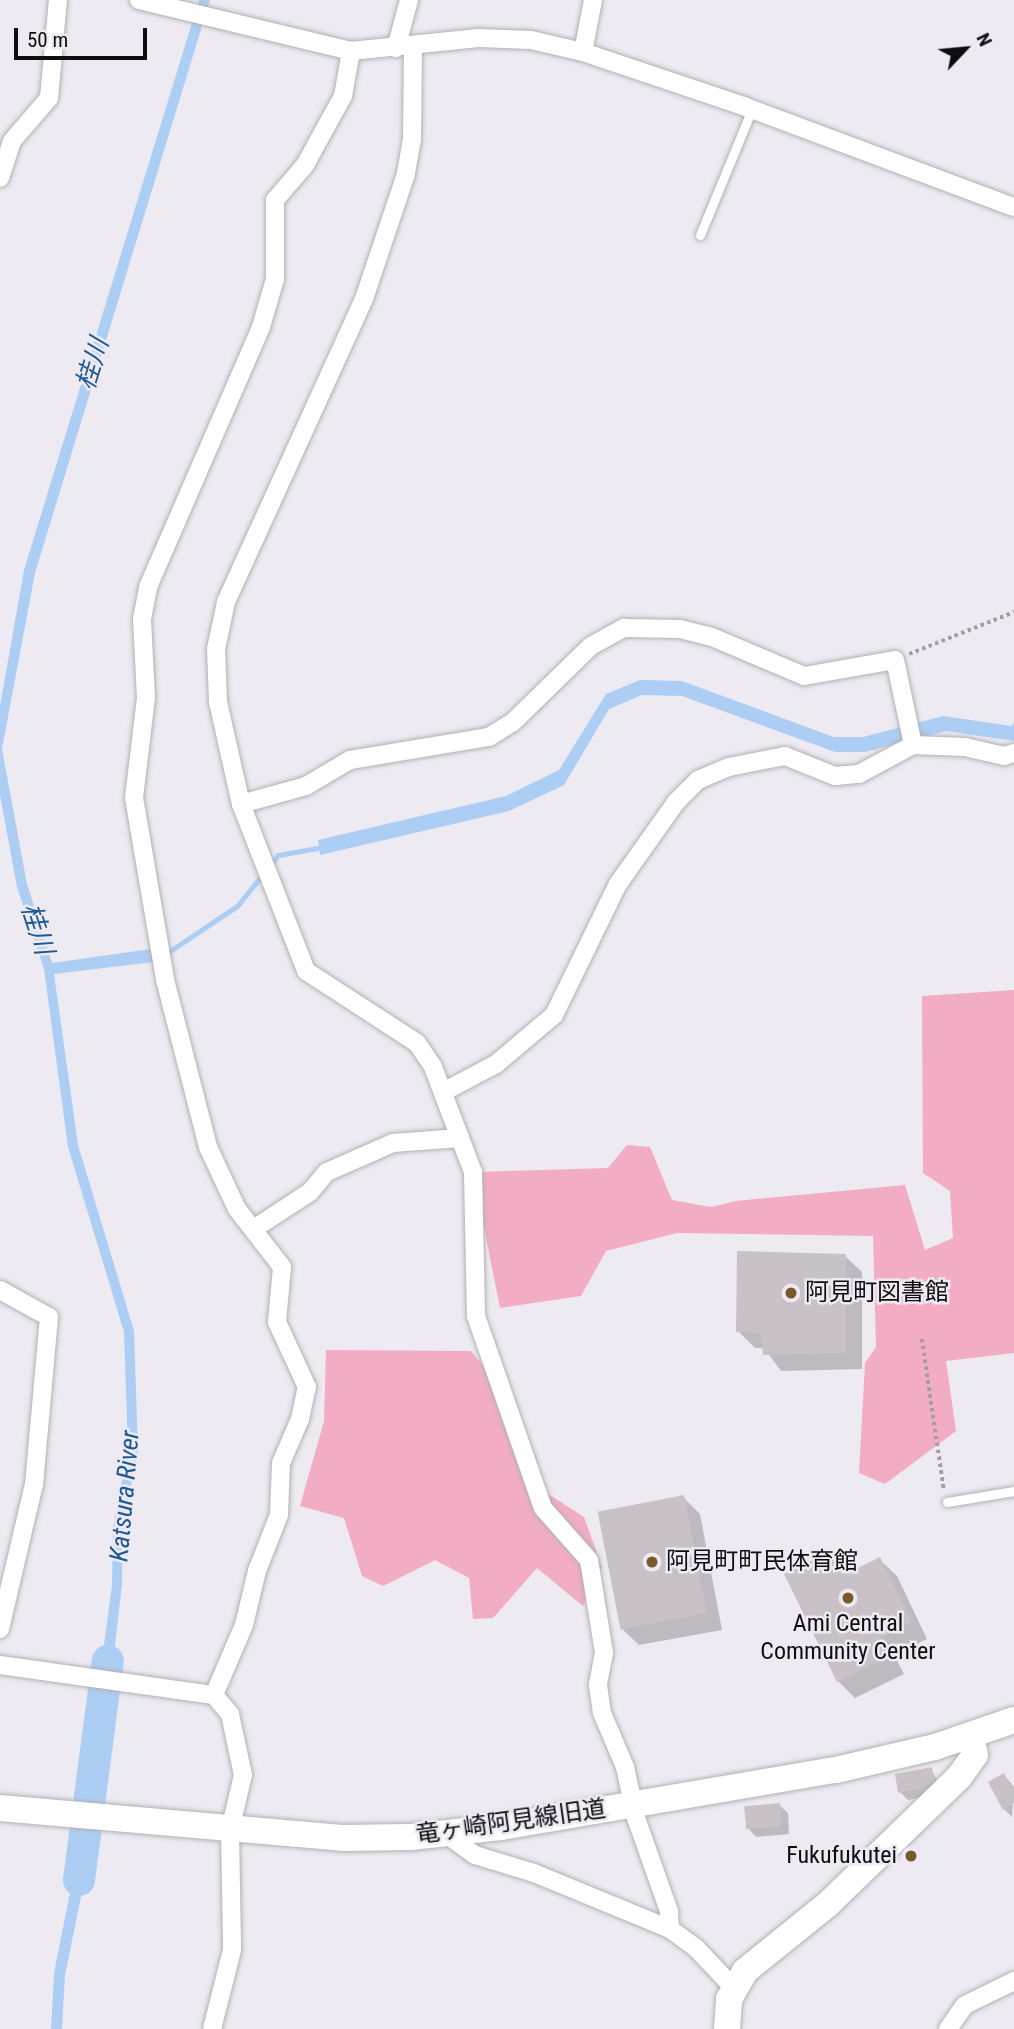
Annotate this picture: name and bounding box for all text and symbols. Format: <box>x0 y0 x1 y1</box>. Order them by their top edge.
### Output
scale bar <box>18 14 150 58</box>
north arrow <box>930 14 1000 84</box>
text: 50 m <box>27 28 68 52</box>
text: N <box>971 29 997 50</box>
water label: 桂川 <box>70 335 116 393</box>
water label: 桂川 <box>14 899 60 959</box>
place label: 阿見町図書館 <box>805 1279 949 1307</box>
marker: 阿見町図書館 <box>783 1285 799 1301</box>
water label: Katsura River <box>104 1429 146 1563</box>
place label: 阿見町町民体育館 <box>666 1548 858 1576</box>
marker: 阿見町町民体育館 <box>644 1554 660 1570</box>
marker: Ami Central Community Center <box>840 1590 856 1606</box>
place label: Ami Central Community Center <box>760 1610 936 1666</box>
street label: 竜ヶ崎阿見線旧道 <box>414 1794 608 1850</box>
place label: Fukufukutei <box>786 1842 897 1870</box>
marker: Fukufukutei <box>903 1848 919 1864</box>

